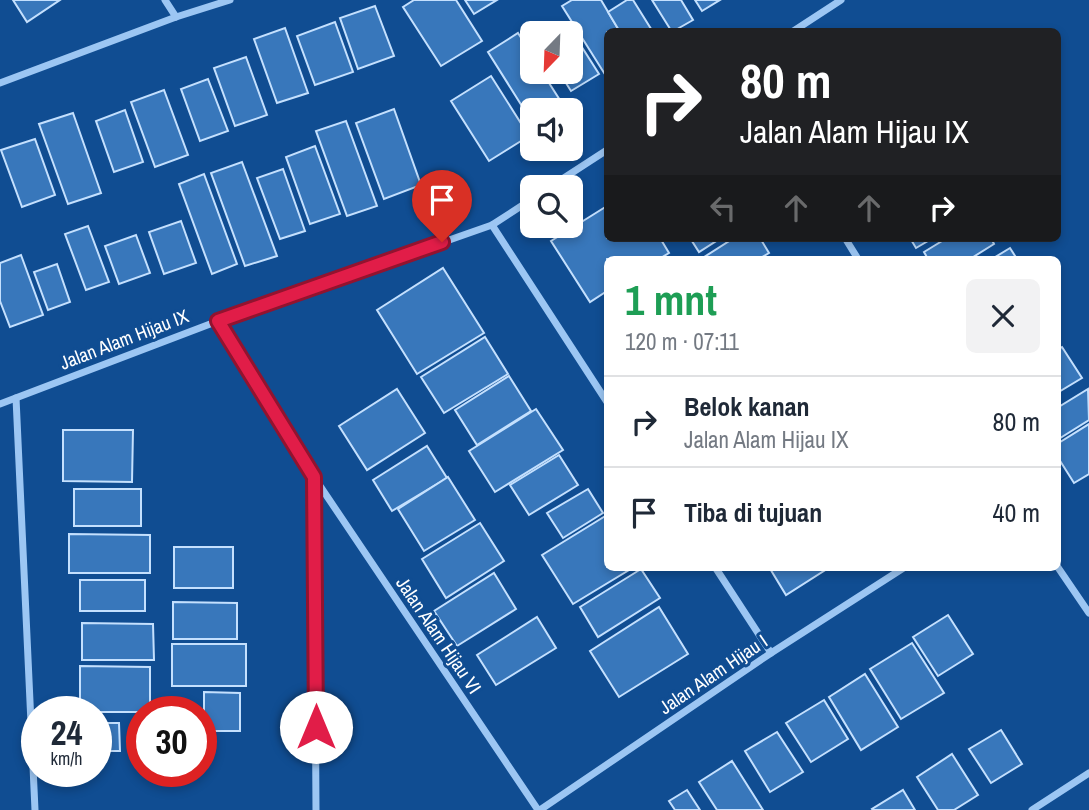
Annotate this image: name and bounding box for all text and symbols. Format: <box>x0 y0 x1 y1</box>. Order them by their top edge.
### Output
north arrow <box>520 21 583 84</box>
map controls <box>520 21 583 238</box>
text: 80 m <box>740 47 832 113</box>
icon: right <box>625 56 716 147</box>
button: sound <box>520 98 583 161</box>
text: Jalan Alam Hijau IX <box>740 110 969 153</box>
pin <box>412 170 472 242</box>
button: search <box>520 175 583 238</box>
icon: arrive <box>423 181 461 219</box>
icon: left <box>704 189 742 227</box>
icon: ahead <box>777 189 815 227</box>
icon: ahead <box>850 189 888 227</box>
icon: right <box>923 189 961 227</box>
text: 1 mnt <box>625 272 717 328</box>
button: close <box>966 279 1040 353</box>
street label: Jalan Alam Hijau IX <box>56 302 193 375</box>
text: 120 m · 07:11 <box>625 326 739 357</box>
text: Belok kanan <box>684 389 810 424</box>
icon: right <box>625 403 663 441</box>
text: 80 m <box>993 404 1040 439</box>
text: Jalan Alam Hijau IX <box>684 424 849 455</box>
icon: arrive <box>625 494 663 532</box>
text: Tiba di tujuan <box>684 495 822 530</box>
text: 40 m <box>993 495 1040 530</box>
street label: Jalan Alam Hijau VI <box>390 571 488 699</box>
street label: Jalan Alam Hijau I <box>654 628 772 720</box>
position arrow <box>279 690 353 764</box>
speed limit sign: 30 <box>126 696 217 787</box>
text: 24 <box>51 709 82 756</box>
text: km/h <box>51 746 83 771</box>

